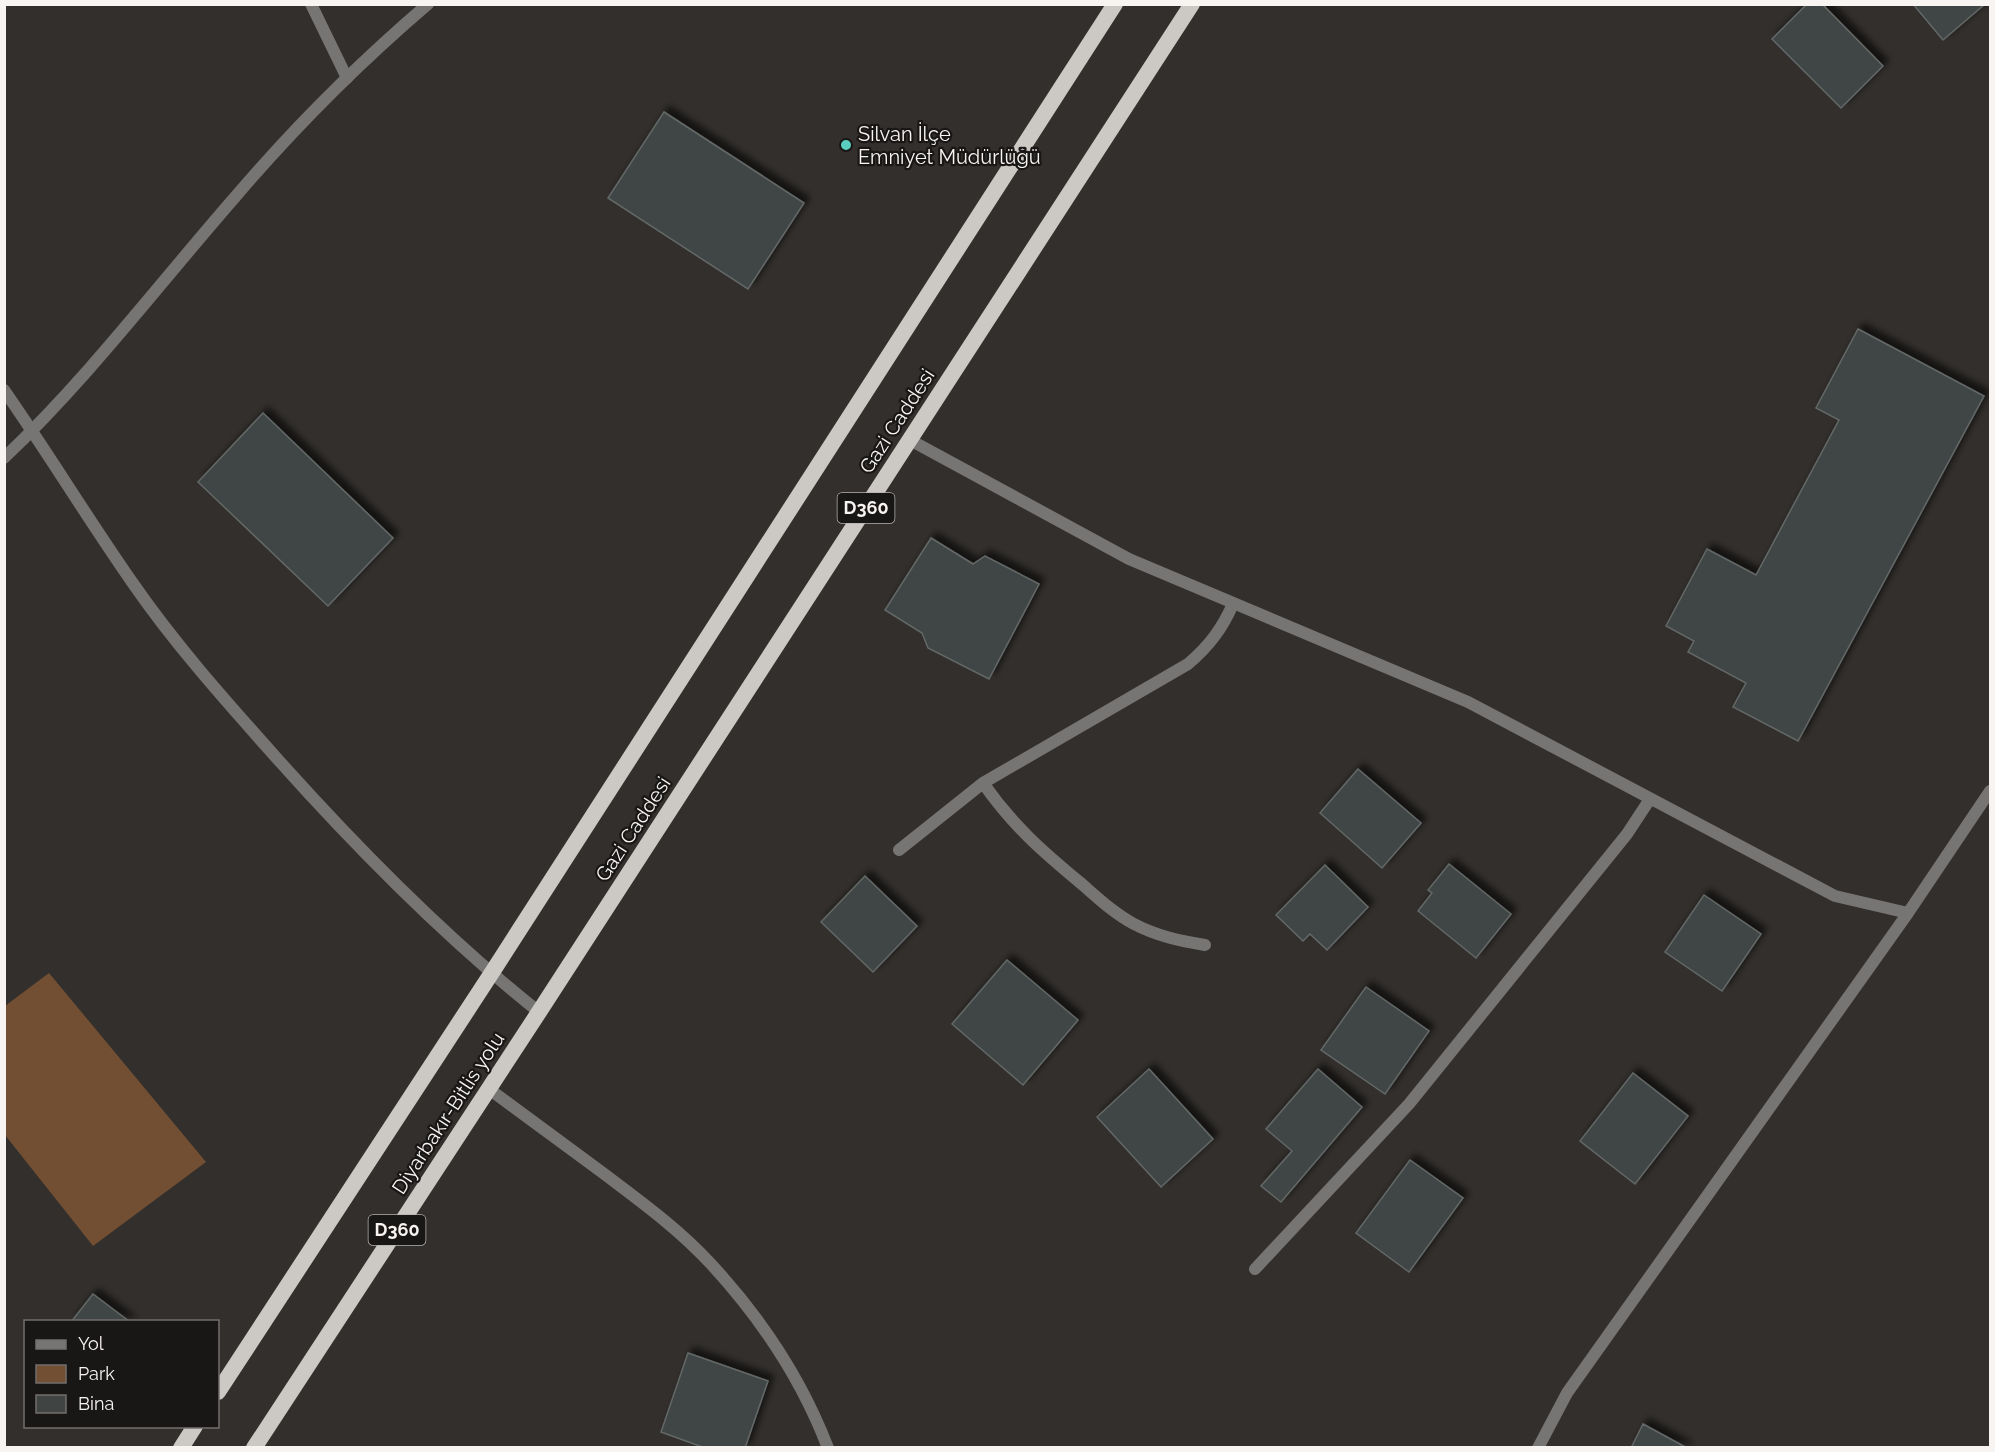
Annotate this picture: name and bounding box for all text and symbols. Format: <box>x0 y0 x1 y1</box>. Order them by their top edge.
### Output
place label: Silvan İlçe Emniyet Müdürlüğü <box>858 121 1041 169</box>
marker: Silvan İlçe Emniyet Müdürlüğü <box>839 138 853 152</box>
street label: Gazi Caddesi <box>854 364 940 478</box>
road number: D360 <box>838 493 894 523</box>
street label: Gazi Caddesi <box>590 772 676 886</box>
street label: Diyarbakır-Bitlis yolu <box>387 1028 509 1198</box>
road number: D360 <box>368 1215 426 1245</box>
legend <box>24 1320 219 1428</box>
text: Yol <box>78 1333 104 1354</box>
text: Park <box>78 1363 115 1384</box>
text: Bina <box>78 1393 114 1414</box>

